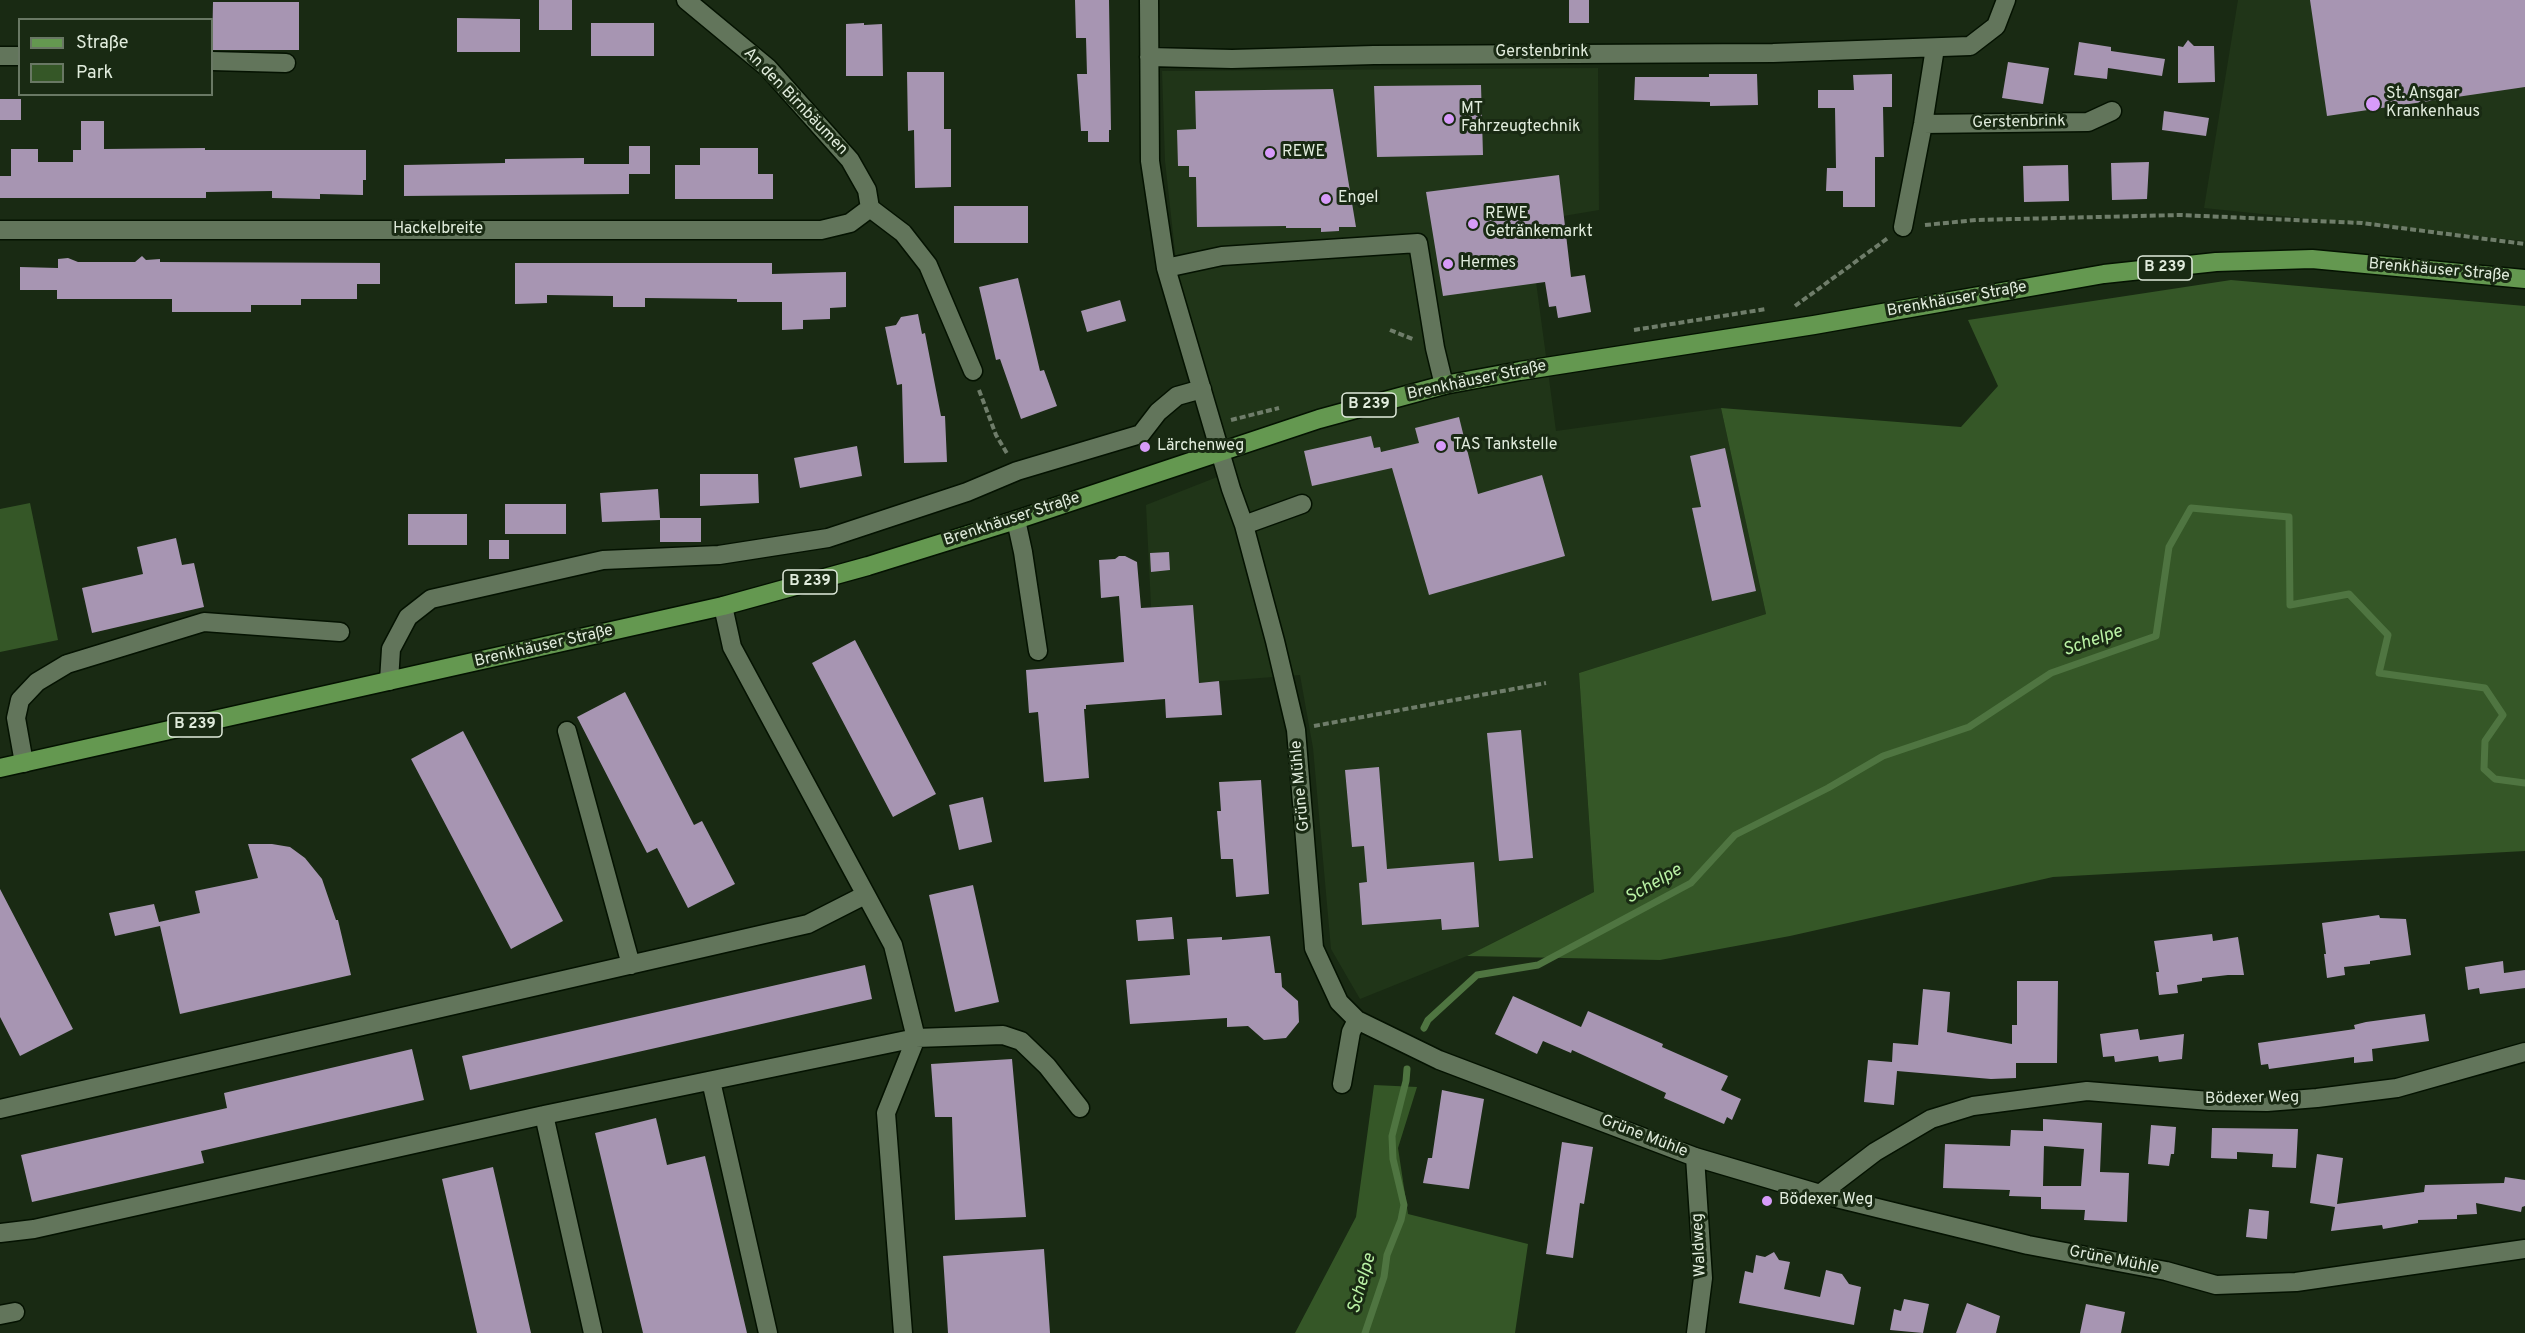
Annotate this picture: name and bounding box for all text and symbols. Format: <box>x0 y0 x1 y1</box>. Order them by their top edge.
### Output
legend <box>18 18 213 96</box>
text: Straße <box>76 32 128 55</box>
street label: Gerstenbrink <box>1495 43 1589 63</box>
street label: An den Birnbäumen <box>739 44 851 160</box>
text: Park <box>76 62 113 85</box>
place label: St. Ansgar Krankenhaus <box>2386 85 2480 123</box>
marker: St. Ansgar Krankenhaus <box>2364 95 2382 113</box>
place label: MT Fahrzeugtechnik <box>1461 100 1580 138</box>
marker: MT Fahrzeugtechnik <box>1442 112 1456 126</box>
street label: Gerstenbrink <box>1972 113 2066 133</box>
place label: REWE <box>1282 143 1325 163</box>
marker: REWE <box>1263 146 1277 160</box>
place label: Engel <box>1338 189 1378 209</box>
marker: Engel <box>1319 192 1333 206</box>
place label: REWE Getränkemarkt <box>1485 205 1593 243</box>
marker: REWE Getränkemarkt <box>1466 217 1480 231</box>
street label: Hackelbreite <box>393 220 483 240</box>
place label: Hermes <box>1460 254 1516 274</box>
street label: Brenkhäuser Straße <box>2368 255 2510 287</box>
road number: B 239 <box>2138 256 2192 280</box>
marker: Hermes <box>1441 257 1455 271</box>
street label: Brenkhäuser Straße <box>1886 278 2028 322</box>
street label: Brenkhäuser Straße <box>1406 357 1548 405</box>
road number: B 239 <box>1342 393 1396 417</box>
place label: TAS Tankstelle <box>1453 436 1557 456</box>
place label: Lärchenweg <box>1157 437 1244 457</box>
marker: TAS Tankstelle <box>1434 439 1448 453</box>
marker: Lärchenweg <box>1138 440 1152 454</box>
street label: Brenkhäuser Straße <box>942 489 1082 551</box>
road number: B 239 <box>783 570 837 594</box>
street label: Brenkhäuser Straße <box>473 622 615 672</box>
water label: Schelpe <box>2060 622 2126 662</box>
road number: B 239 <box>168 713 222 737</box>
street label: Grüne Mühle <box>1287 740 1315 832</box>
water label: Schelpe <box>1622 860 1686 910</box>
street label: Bödexer Weg <box>2205 1089 2299 1109</box>
street label: Grüne Mühle <box>1598 1112 1690 1162</box>
place label: Bödexer Weg <box>1779 1191 1873 1211</box>
marker: Bödexer Weg <box>1760 1194 1774 1208</box>
street label: Waldweg <box>1689 1213 1711 1277</box>
street label: Grüne Mühle <box>2067 1243 2161 1279</box>
water label: Schelpe <box>1344 1251 1382 1317</box>

